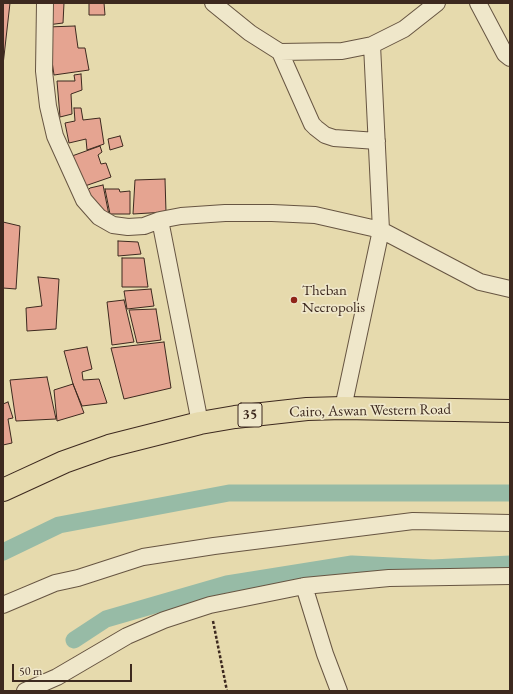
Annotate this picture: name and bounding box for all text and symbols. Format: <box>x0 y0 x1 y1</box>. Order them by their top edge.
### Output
place label: Theban Necropolis <box>302 282 365 317</box>
marker: Theban Necropolis <box>289 295 299 305</box>
street label: Cairo, Aswan Western Road <box>289 401 451 421</box>
road number: 35 <box>238 403 262 427</box>
scale bar <box>14 656 134 682</box>
text: 50 m <box>19 663 42 679</box>

